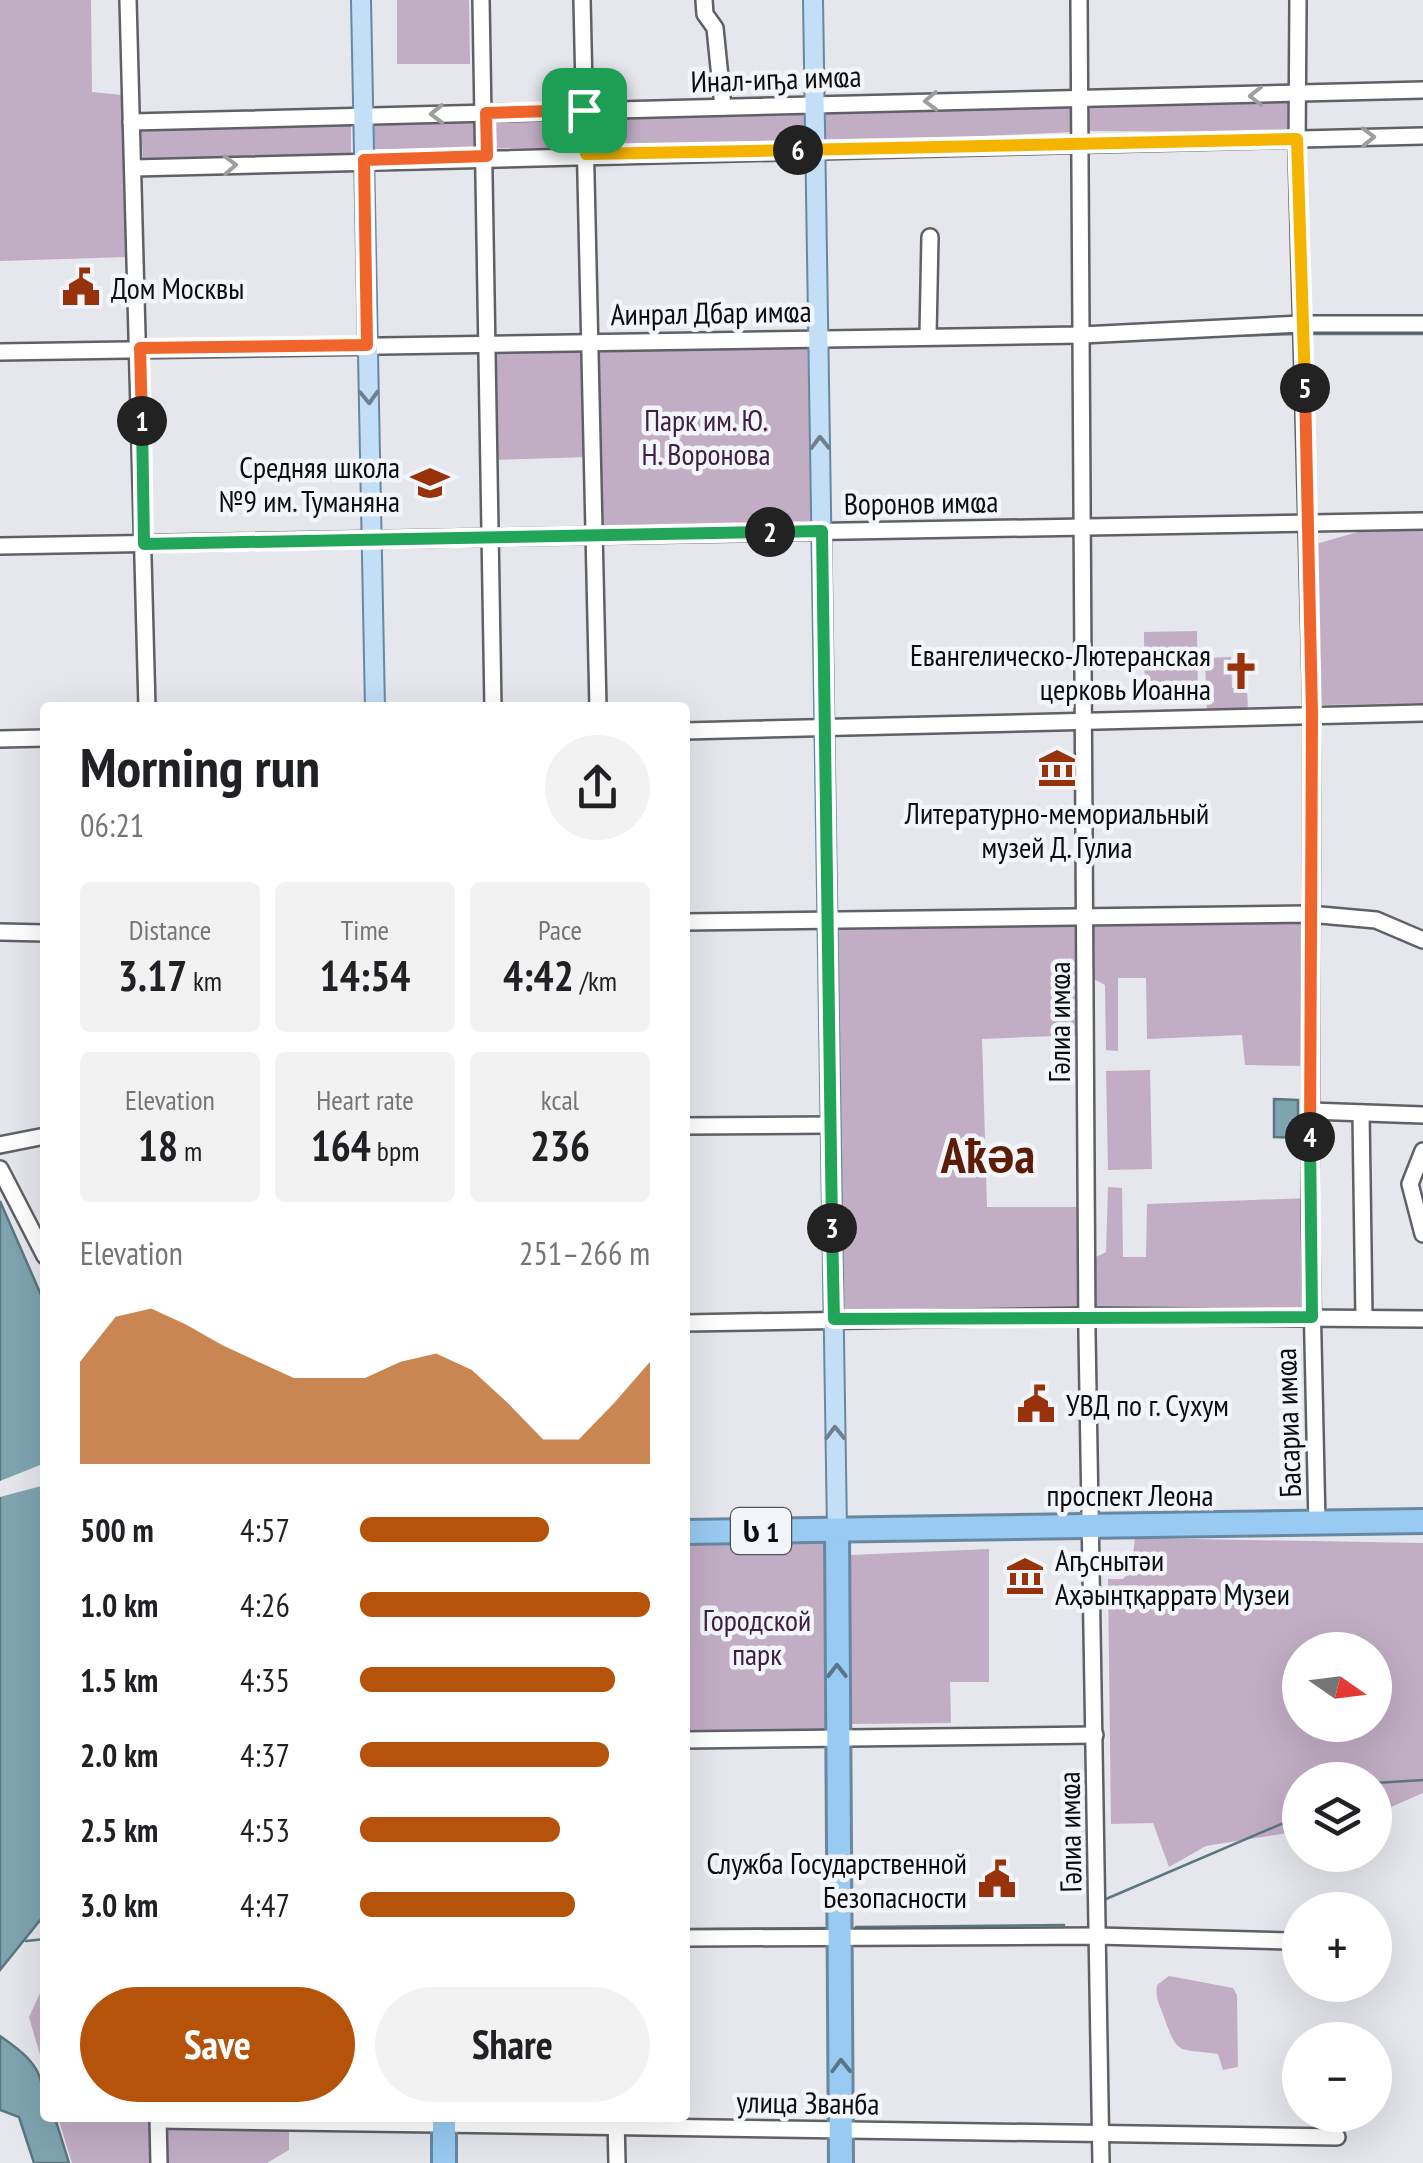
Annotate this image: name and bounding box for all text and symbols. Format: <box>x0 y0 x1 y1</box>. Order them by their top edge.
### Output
street label: Инал-иҧа имҩа <box>690 56 862 100</box>
pin <box>542 68 627 153</box>
icon: arrive <box>557 83 612 138</box>
one-way arrow <box>1247 85 1262 107</box>
one-way arrow <box>922 91 938 112</box>
one-way arrow <box>429 103 445 124</box>
pin: 6 <box>773 125 823 175</box>
one-way arrow <box>1360 126 1376 147</box>
text: 6 <box>791 131 805 168</box>
one-way arrow <box>223 154 239 175</box>
public building icon: Дом Москвы <box>60 266 102 308</box>
place label: Дом Москвы <box>111 268 244 307</box>
street label: Аинрал Дбар имҩа <box>610 291 812 333</box>
pin: 5 <box>1280 363 1330 413</box>
text: 5 <box>1298 369 1312 406</box>
one-way arrow <box>358 390 379 406</box>
pin: 1 <box>117 396 167 446</box>
park label: Парк им. Ю. Н. Воронова <box>642 400 770 473</box>
text: 1 <box>135 402 149 439</box>
one-way arrow <box>809 434 831 450</box>
place label: Средняя школа №9 им. Туманяна <box>219 447 400 520</box>
school or university icon: Средняя школа №9 им. Туманяна <box>409 462 451 504</box>
street label: Воронов имҩа <box>843 481 999 523</box>
pin: 2 <box>745 507 795 557</box>
text: 2 <box>763 513 777 550</box>
place label: Евангелическо-Лютеранская церковь Иоанна <box>910 635 1211 708</box>
church icon: Евангелическо-Лютеранская церковь Иоанна <box>1220 650 1262 692</box>
text: Morning run <box>80 731 320 802</box>
button: share <box>545 735 650 840</box>
museum icon: Литературно-мемориальный музей Д. Гулиа <box>1036 747 1078 789</box>
place label: Литературно-мемориальный музей Д. Гулиа <box>904 793 1209 866</box>
text: 06:21 <box>80 804 144 846</box>
text: Distance <box>129 911 211 948</box>
text: Time <box>341 911 389 948</box>
text: Pace <box>538 911 582 948</box>
text: 3.17 <box>118 948 187 1003</box>
text: 14:54 <box>320 948 410 1003</box>
text: 4:42 <box>503 948 574 1003</box>
street label: Гәлиа имҩа <box>1039 961 1078 1083</box>
text: km <box>187 962 222 999</box>
text: /km <box>574 962 617 999</box>
text: Elevation <box>125 1081 215 1118</box>
text: Heart rate <box>316 1081 414 1118</box>
text: kcal <box>541 1081 579 1118</box>
pin: 4 <box>1285 1112 1335 1162</box>
text: 18 <box>138 1118 178 1173</box>
text: 164 <box>311 1118 371 1173</box>
text: 236 <box>530 1118 590 1173</box>
text: 4 <box>1303 1118 1317 1155</box>
district label: Аҟəа <box>940 1122 1035 1187</box>
text: m <box>178 1132 202 1169</box>
text: bpm <box>371 1132 419 1169</box>
pin: 3 <box>807 1203 857 1253</box>
text: 3 <box>825 1209 839 1246</box>
text: Elevation <box>80 1232 183 1274</box>
text: 251–266 m <box>519 1232 650 1274</box>
street label: Басариа имҩа <box>1265 1348 1309 1498</box>
public building icon: УВД по г. Сухум <box>1015 1383 1057 1425</box>
place label: УВД по г. Сухум <box>1066 1385 1229 1424</box>
one-way arrow <box>825 1424 846 1440</box>
street label: проспект Леона <box>1047 1475 1213 1514</box>
road number: ს 1 <box>731 1508 791 1554</box>
text: 500 m <box>80 1509 154 1551</box>
text: 4:57 <box>240 1509 290 1551</box>
place label: Аҧснытәи Аҳәынҭқарратә Музеи <box>1055 1540 1290 1613</box>
museum icon: Аҧснытәи Аҳәынҭқарратә Музеи <box>1004 1555 1046 1597</box>
text: 1.0 km <box>80 1584 158 1626</box>
text: 4:26 <box>240 1584 290 1626</box>
park label: Городской парк <box>703 1600 811 1673</box>
north arrow <box>1282 1632 1392 1742</box>
map controls <box>1282 1632 1392 2132</box>
text: 1.5 km <box>80 1659 158 1701</box>
text: 4:35 <box>240 1659 290 1701</box>
one-way arrow <box>826 1662 848 1678</box>
text: 2.0 km <box>80 1734 158 1776</box>
text: 4:37 <box>240 1734 290 1776</box>
button: layers <box>1282 1762 1392 1872</box>
street label: Гәлиа имҩа <box>1048 1771 1090 1893</box>
text: 2.5 km <box>80 1809 158 1851</box>
text: 4:53 <box>240 1809 290 1851</box>
place label: Служба Государственной Безопасности <box>706 1843 967 1916</box>
public building icon: Служба Государственной Безопасности <box>976 1858 1018 1900</box>
text: 3.0 km <box>80 1884 158 1926</box>
text: 4:47 <box>240 1884 290 1926</box>
button: + <box>1282 1892 1392 2002</box>
button: Save <box>80 1987 355 2102</box>
button: Share <box>375 1987 650 2102</box>
button: − <box>1282 2022 1392 2132</box>
one-way arrow <box>830 2057 851 2073</box>
street label: улица Званба <box>736 2081 880 2123</box>

